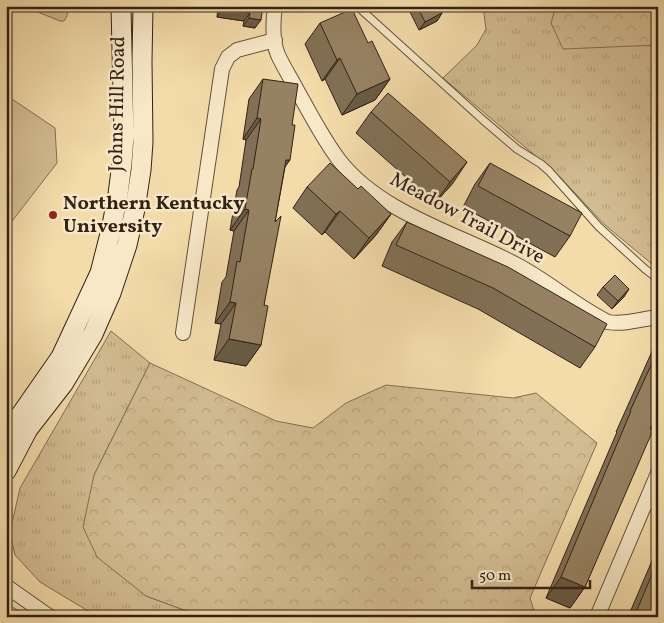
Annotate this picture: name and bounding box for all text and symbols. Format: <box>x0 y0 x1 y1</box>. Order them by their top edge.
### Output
street label: Johns Hill Road <box>103 36 133 172</box>
street label: Meadow Trail Drive <box>385 166 549 272</box>
place label: Northern Kentucky University <box>63 190 244 241</box>
marker: Northern Kentucky University <box>47 209 59 221</box>
scale bar <box>472 558 589 590</box>
text: 50 m <box>479 566 511 587</box>

